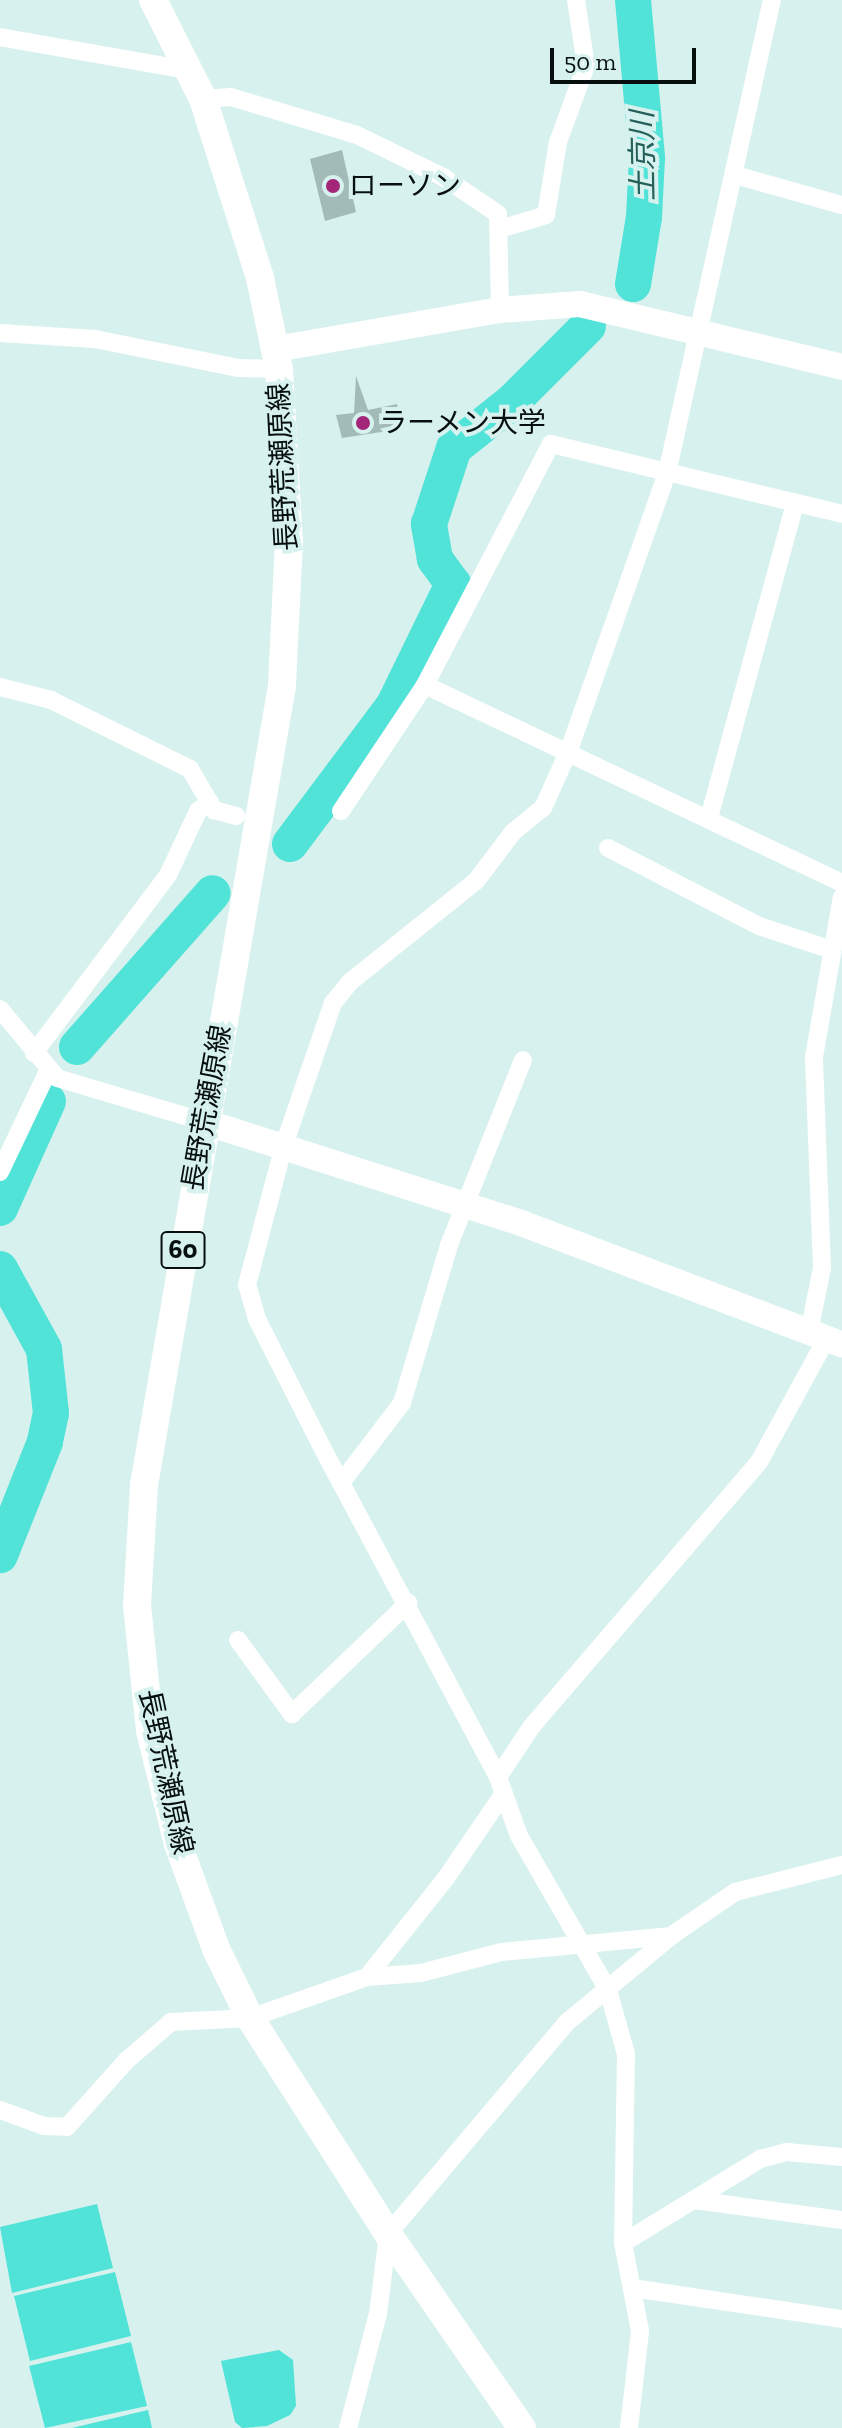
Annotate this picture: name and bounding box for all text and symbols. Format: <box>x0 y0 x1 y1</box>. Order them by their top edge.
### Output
scale bar <box>554 32 700 82</box>
text: 50 m <box>564 47 616 76</box>
water label: 土京川 <box>624 111 662 201</box>
place label: ローソン <box>349 169 461 203</box>
marker: ローソン <box>324 177 342 195</box>
street label: 長野荒瀬原線 <box>262 382 304 552</box>
place label: ラーメン大学 <box>379 406 547 440</box>
marker: ラーメン大学 <box>354 414 372 432</box>
street label: 長野荒瀬原線 <box>176 1022 238 1194</box>
road number: 60 <box>159 1228 207 1272</box>
street label: 長野荒瀬原線 <box>132 1686 200 1858</box>

